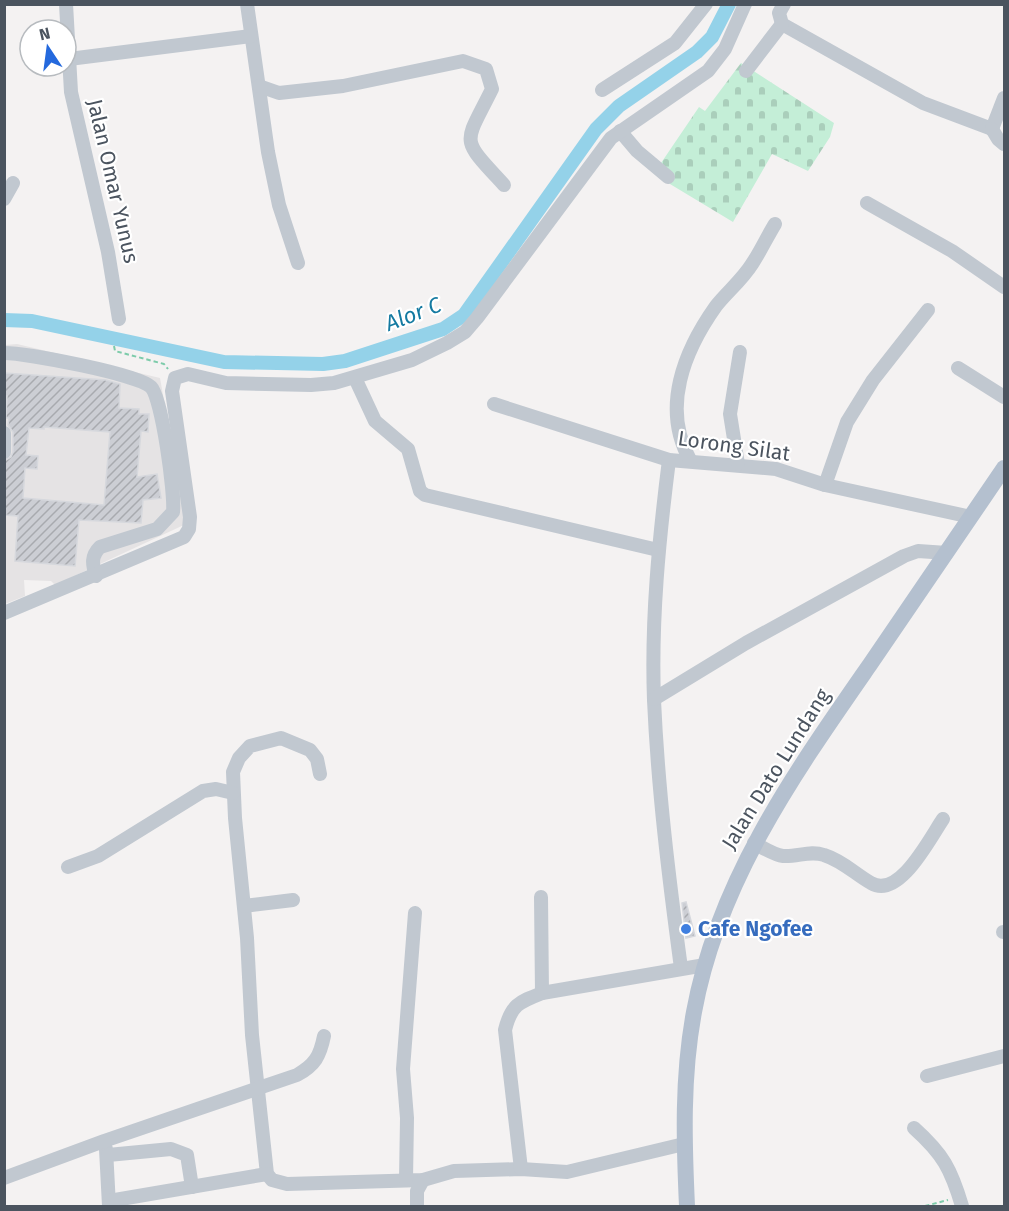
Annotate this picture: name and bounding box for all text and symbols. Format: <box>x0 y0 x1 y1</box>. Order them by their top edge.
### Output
north arrow <box>18 18 78 78</box>
text: N <box>37 23 52 44</box>
street label: Jalan Omar Yunus <box>81 96 145 266</box>
water label: Alor C <box>380 291 446 337</box>
street label: Lorong Silat <box>676 425 792 467</box>
street label: Jalan Dato Lundang <box>716 684 836 854</box>
place label: Cafe Ngofee <box>698 916 813 942</box>
marker: Cafe Ngofee <box>679 922 693 936</box>

